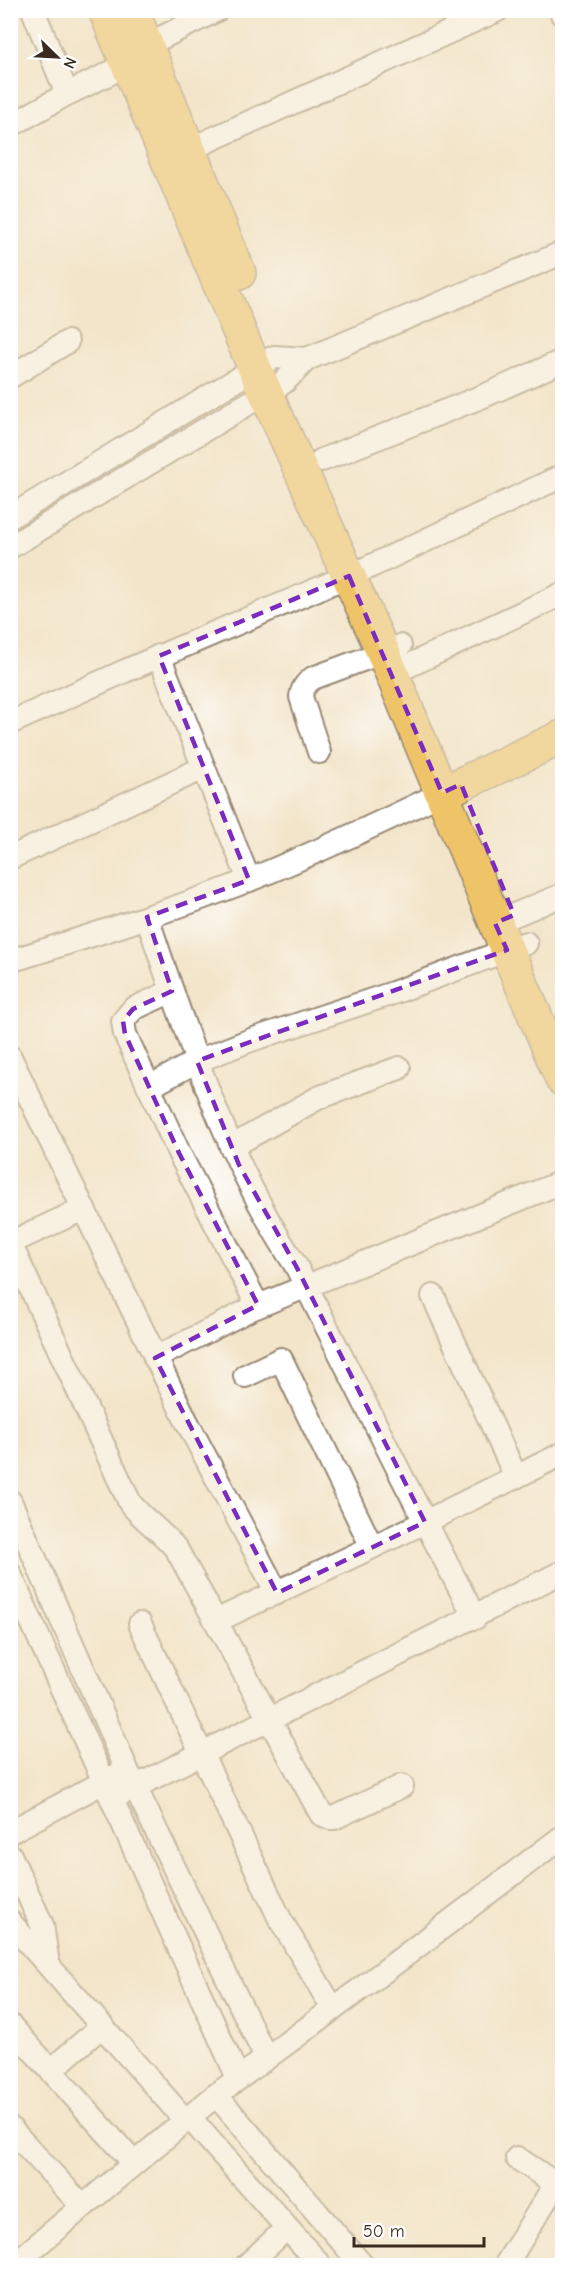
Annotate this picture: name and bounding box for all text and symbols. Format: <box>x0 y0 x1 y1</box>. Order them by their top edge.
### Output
north arrow <box>27 27 87 87</box>
text: N <box>59 54 80 71</box>
scale bar <box>354 2210 484 2248</box>
text: 50 m <box>363 2221 405 2242</box>

